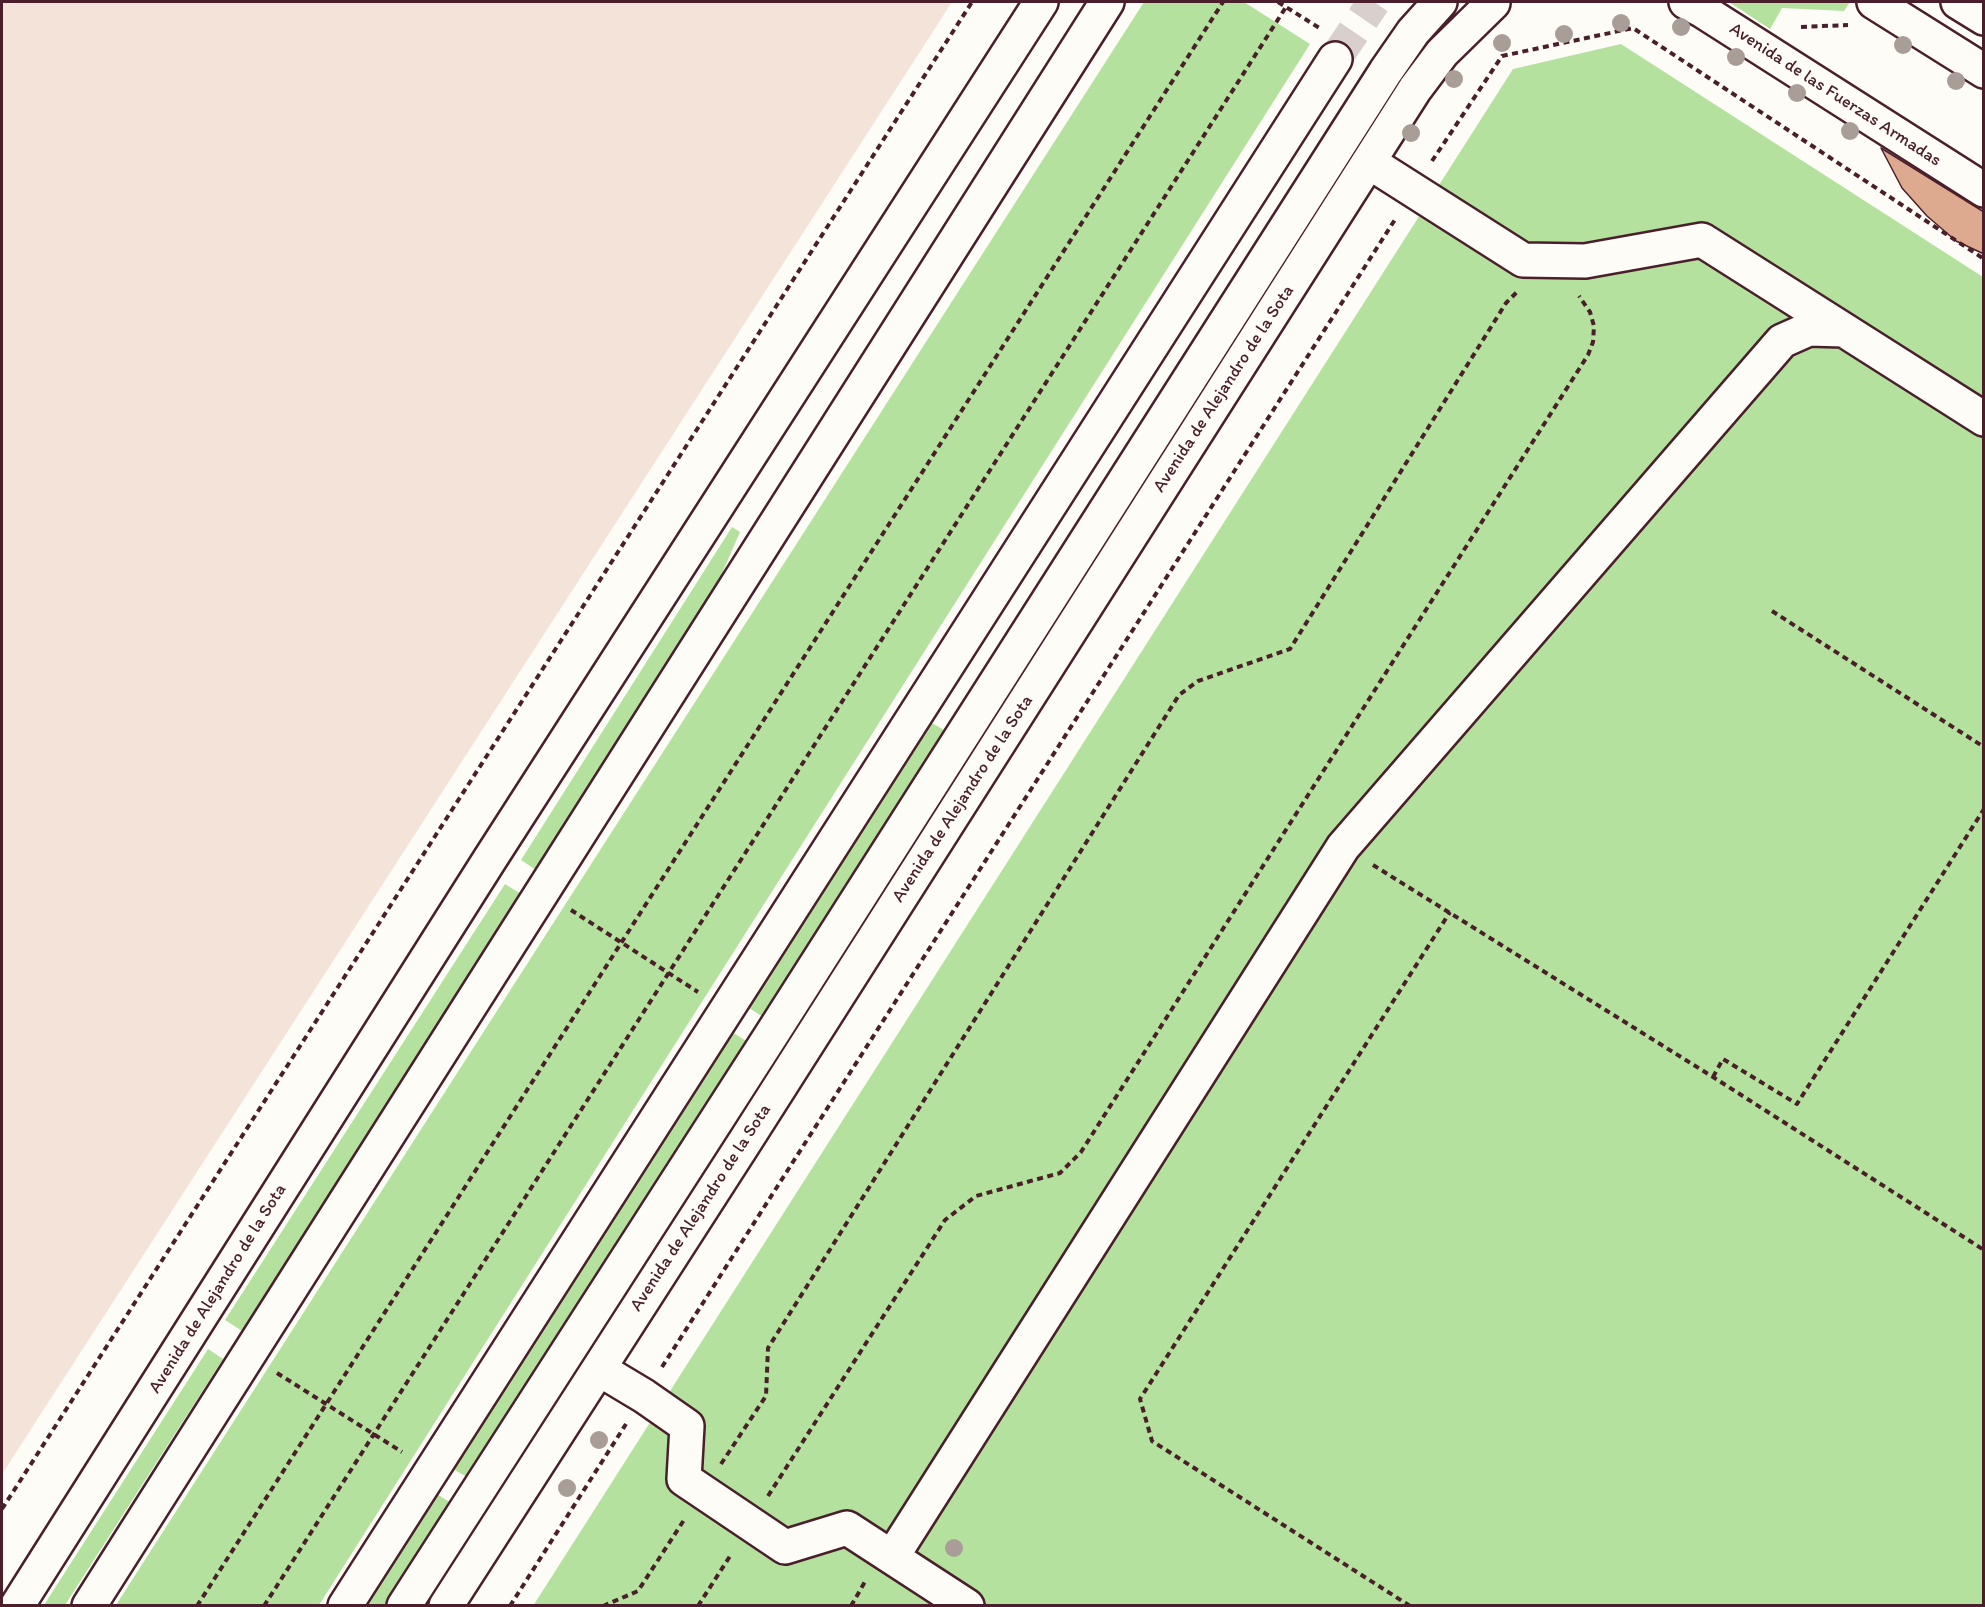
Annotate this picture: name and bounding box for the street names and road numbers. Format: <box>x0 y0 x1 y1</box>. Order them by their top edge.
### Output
street label: Avenida de las Fuerzas Armadas <box>1725 18 1945 172</box>
street label: Avenida de Alejandro de la Sota <box>1149 281 1299 497</box>
street label: Avenida de Alejandro de la Sota <box>888 691 1038 907</box>
street label: Avenida de Alejandro de la Sota <box>626 1100 776 1316</box>
street label: Avenida de Alejandro de la Sota <box>145 1180 291 1398</box>

